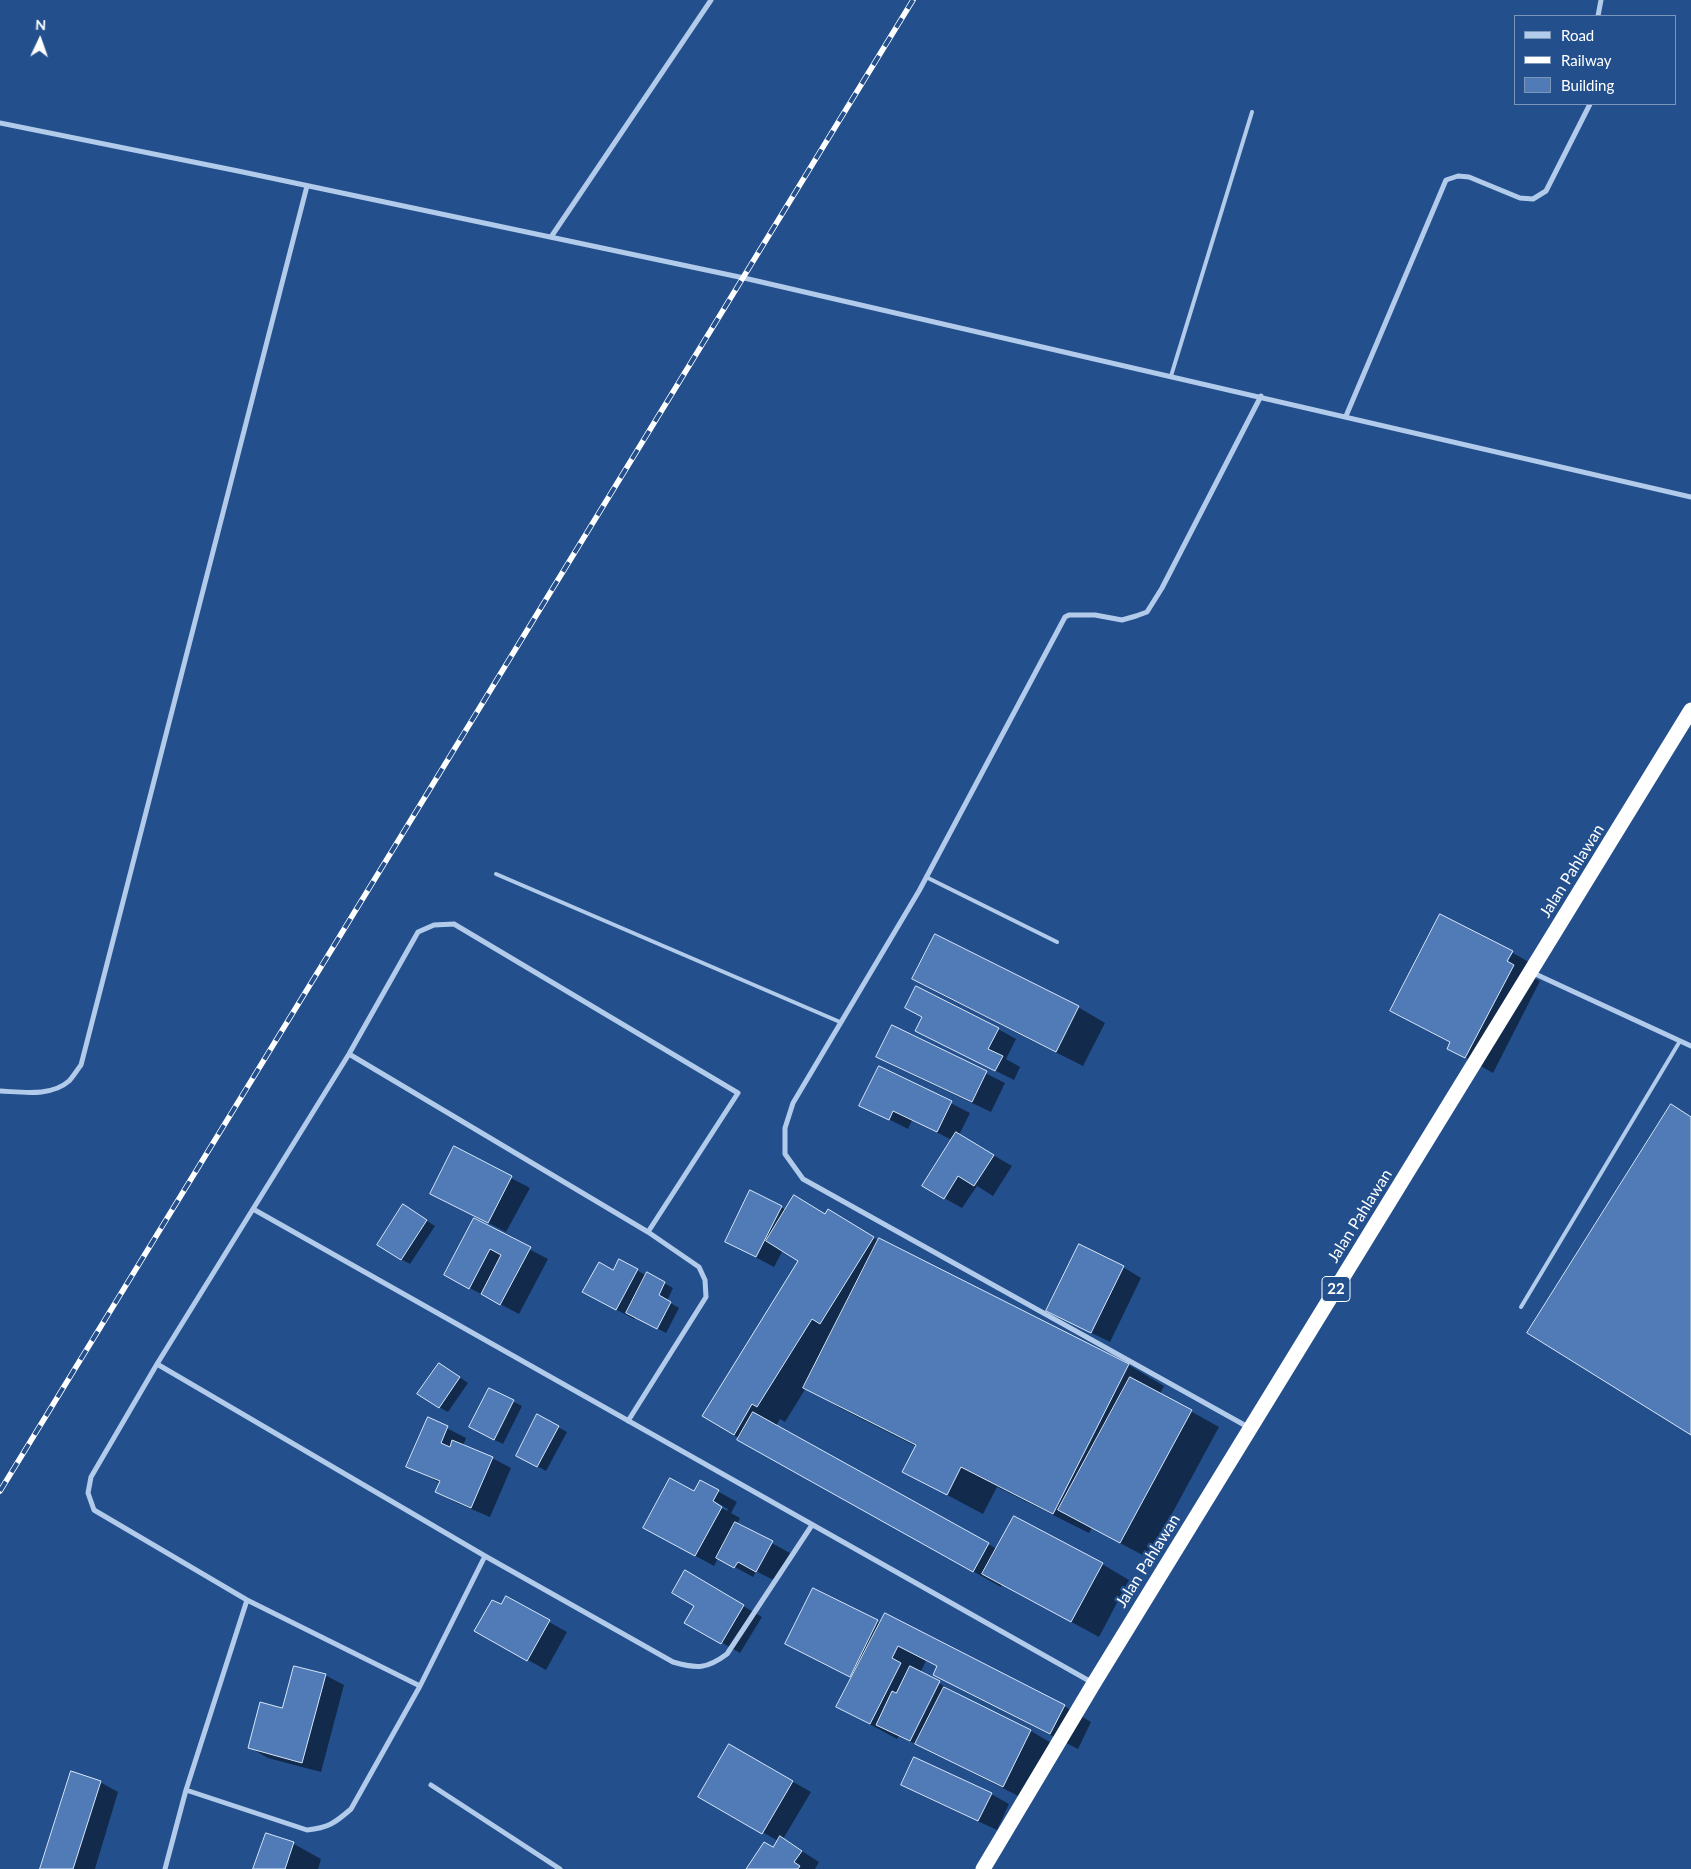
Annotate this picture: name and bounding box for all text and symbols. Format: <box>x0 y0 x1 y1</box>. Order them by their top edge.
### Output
north arrow <box>15 15 65 65</box>
legend <box>1514 15 1676 105</box>
text: N <box>35 16 47 33</box>
text: Road <box>1561 26 1594 44</box>
text: Railway <box>1561 51 1612 69</box>
text: Building <box>1561 76 1614 94</box>
street label: Jalan Pahlawan <box>1536 821 1608 921</box>
street label: Jalan Pahlawan <box>1324 1166 1396 1266</box>
road number: 22 <box>1322 1276 1350 1302</box>
street label: Jalan Pahlawan <box>1112 1511 1184 1611</box>

